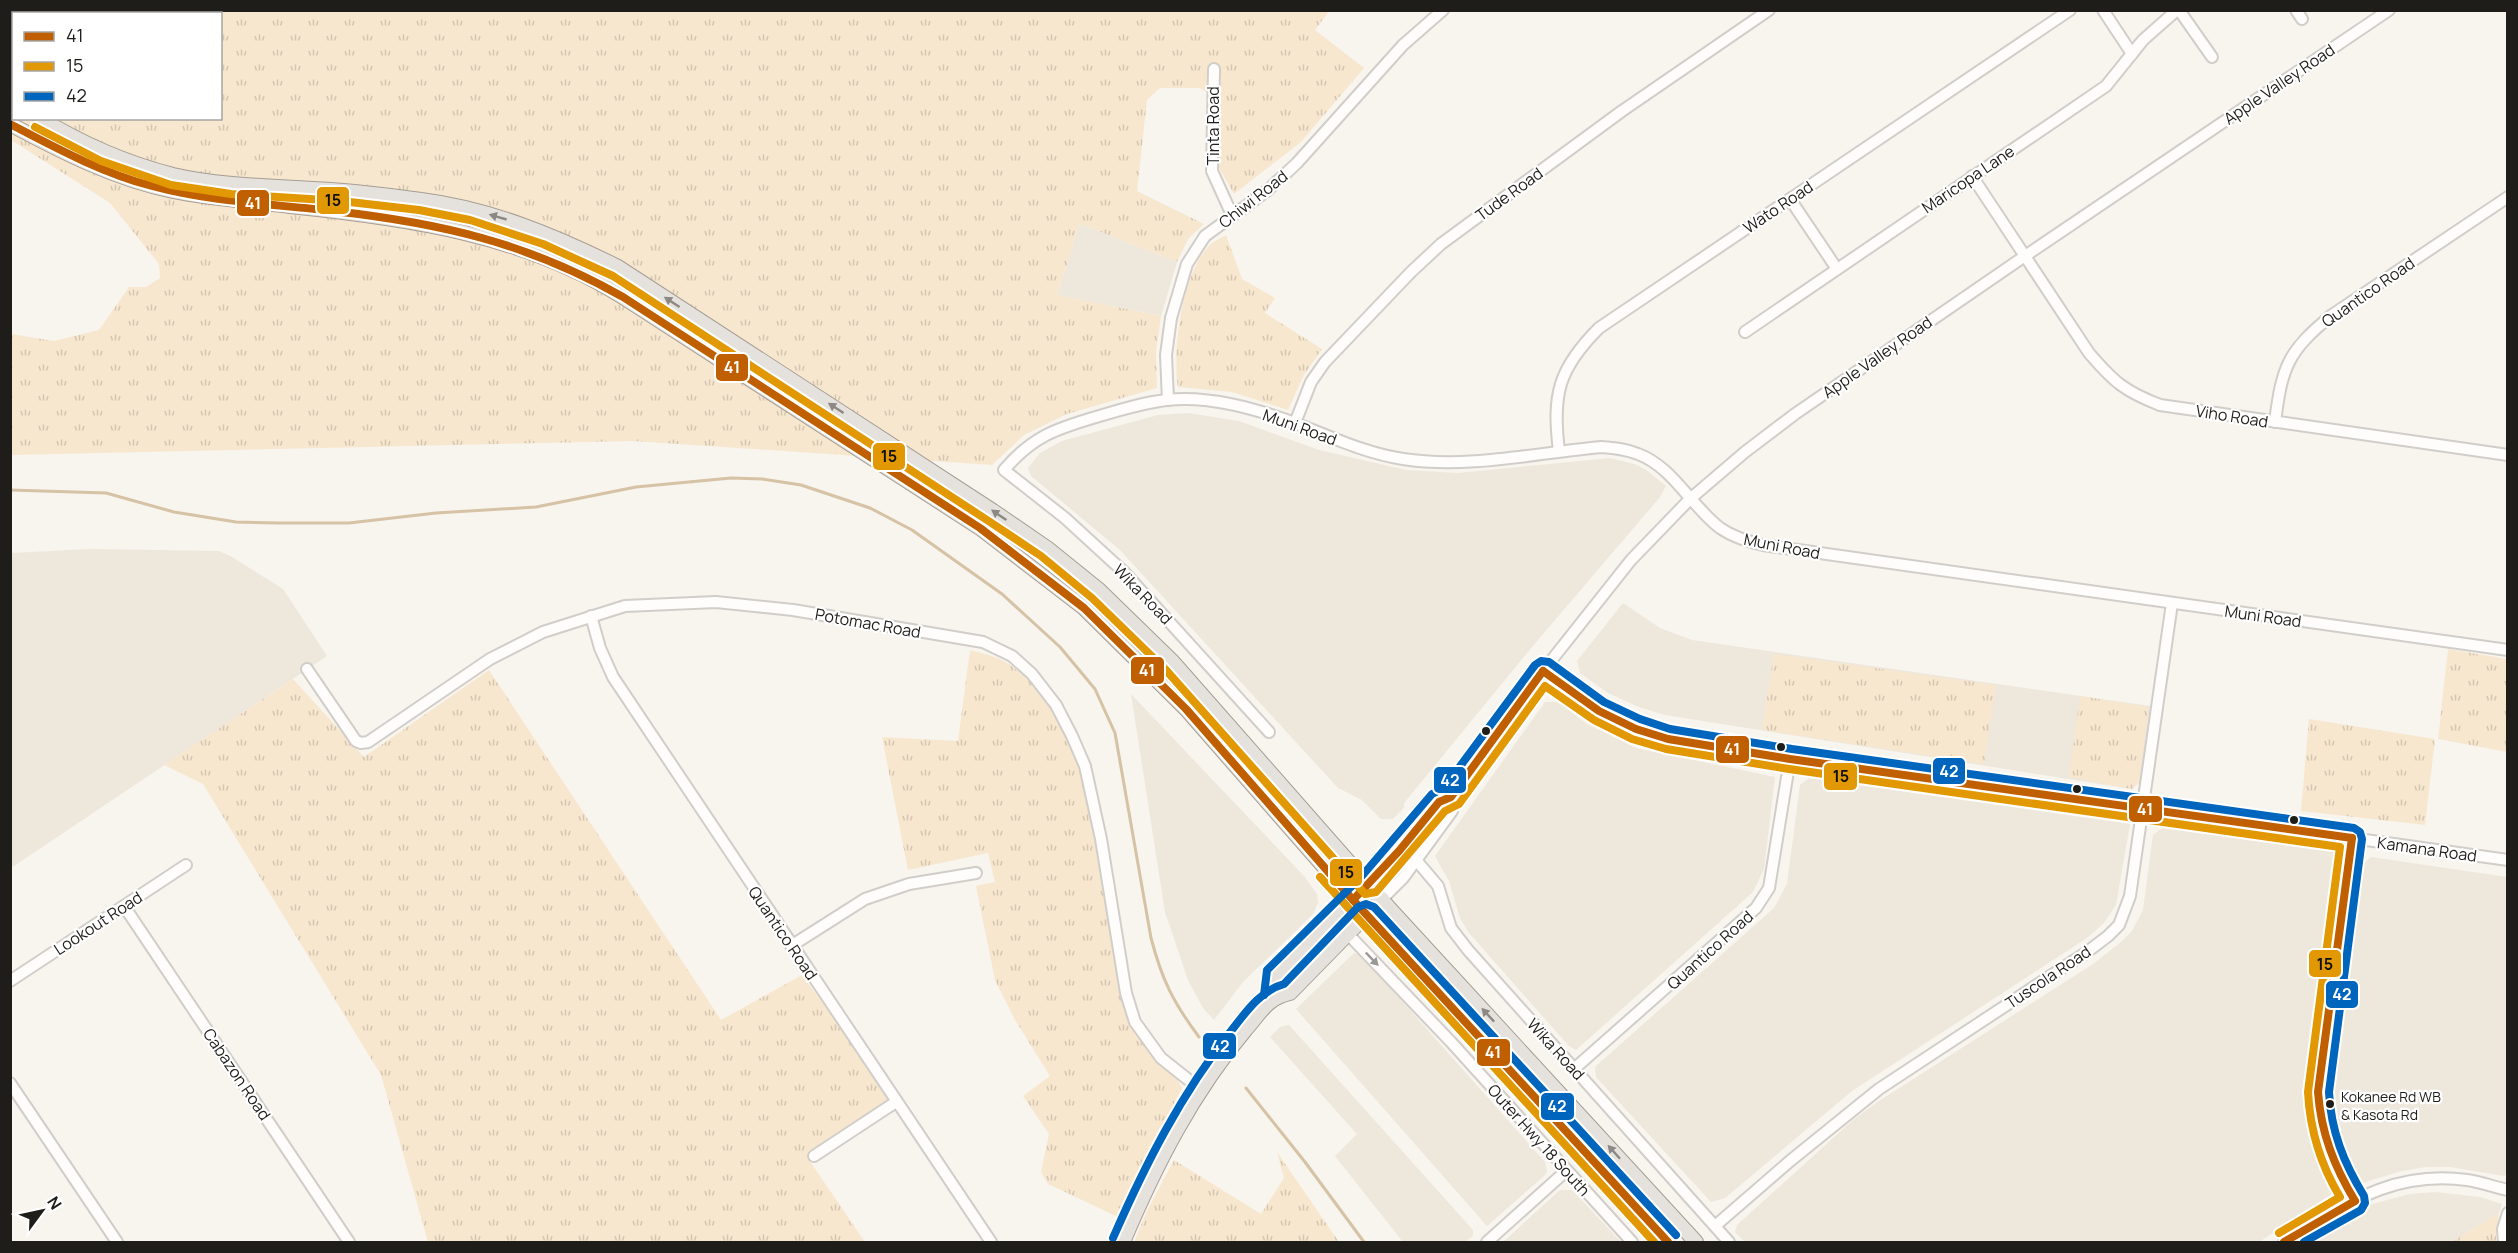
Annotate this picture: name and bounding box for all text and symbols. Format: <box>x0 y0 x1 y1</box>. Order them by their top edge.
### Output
legend <box>12 12 222 120</box>
text: 41 <box>66 23 84 47</box>
street label: Apple Valley Road <box>2219 39 2339 129</box>
text: 15 <box>66 53 83 77</box>
text: 42 <box>66 83 87 107</box>
street label: Tinta Road <box>1202 86 1224 166</box>
street label: Maricopa Lane <box>1917 140 2019 218</box>
street label: Tude Road <box>1471 162 1547 226</box>
street label: Chiwi Road <box>1214 165 1292 233</box>
street label: Wato Road <box>1739 176 1817 238</box>
line badge: 15 <box>316 186 350 215</box>
line badge: 41 <box>236 189 270 217</box>
text: 15 <box>325 189 341 211</box>
text: 41 <box>245 192 261 214</box>
one-way arrow <box>489 212 507 221</box>
street label: Quantico Road <box>2317 252 2419 332</box>
one-way arrow <box>664 296 681 307</box>
street label: Apple Valley Road <box>1818 311 1936 403</box>
line badge: 41 <box>715 353 749 382</box>
text: 41 <box>724 356 740 378</box>
street label: Viho Road <box>2194 399 2270 433</box>
one-way arrow <box>828 403 844 414</box>
street label: Muni Road <box>1260 403 1340 451</box>
line badge: 15 <box>872 442 906 471</box>
text: 15 <box>881 445 897 467</box>
one-way arrow <box>991 510 1007 521</box>
street label: Muni Road <box>1742 528 1822 564</box>
street label: Wika Road <box>1109 559 1177 629</box>
street label: Muni Road <box>2223 600 2303 632</box>
street label: Potomac Road <box>813 603 923 643</box>
line badge: 41 <box>1130 656 1165 685</box>
text: 41 <box>1139 659 1155 681</box>
unlabelled marker <box>1480 725 1492 737</box>
line badge: 41 <box>1715 735 1750 764</box>
text: 41 <box>1724 738 1740 760</box>
unlabelled marker <box>1775 741 1787 753</box>
line badge: 42 <box>1932 757 1966 785</box>
text: 42 <box>1939 760 1959 782</box>
line badge: 15 <box>1823 762 1858 791</box>
text: 15 <box>1833 765 1849 787</box>
line badge: 42 <box>1433 766 1467 794</box>
text: 42 <box>1440 769 1460 791</box>
unlabelled marker <box>2071 783 2083 795</box>
line badge: 41 <box>2128 795 2163 823</box>
text: 41 <box>2137 798 2153 820</box>
unlabelled marker <box>2288 814 2300 826</box>
street label: Kamana Road <box>2376 831 2478 867</box>
line badge: 15 <box>1329 858 1363 887</box>
text: 15 <box>1338 861 1354 883</box>
street label: Quantico Road <box>743 882 823 984</box>
street label: Lookout Road <box>49 886 147 960</box>
street label: Quantico Road <box>1662 905 1758 995</box>
street label: Tuscola Road <box>2001 940 2095 1014</box>
line badge: 15 <box>2308 949 2342 978</box>
one-way arrow <box>1365 952 1379 966</box>
text: 15 <box>2317 953 2333 975</box>
line badge: 42 <box>2325 980 2359 1009</box>
text: 42 <box>2332 983 2352 1005</box>
one-way arrow <box>1482 1008 1496 1022</box>
street label: Wika Road <box>1522 1013 1590 1085</box>
street label: Cabazon Road <box>198 1024 276 1124</box>
line badge: 42 <box>1202 1032 1237 1060</box>
text: 42 <box>1210 1035 1230 1057</box>
line badge: 41 <box>1476 1038 1511 1067</box>
text: 41 <box>1485 1041 1501 1063</box>
street label: Outer Hwy 18 South <box>1483 1079 1595 1201</box>
place label: Kokanee Rd WB & Kasota Rd <box>2341 1087 2441 1124</box>
line badge: 42 <box>1540 1092 1575 1121</box>
text: 42 <box>1547 1095 1567 1117</box>
marker: Kokanee Rd WB & Kasota Rd <box>2324 1098 2336 1110</box>
one-way arrow <box>1608 1145 1621 1160</box>
north arrow <box>12 1181 72 1241</box>
text: N <box>42 1192 67 1214</box>

